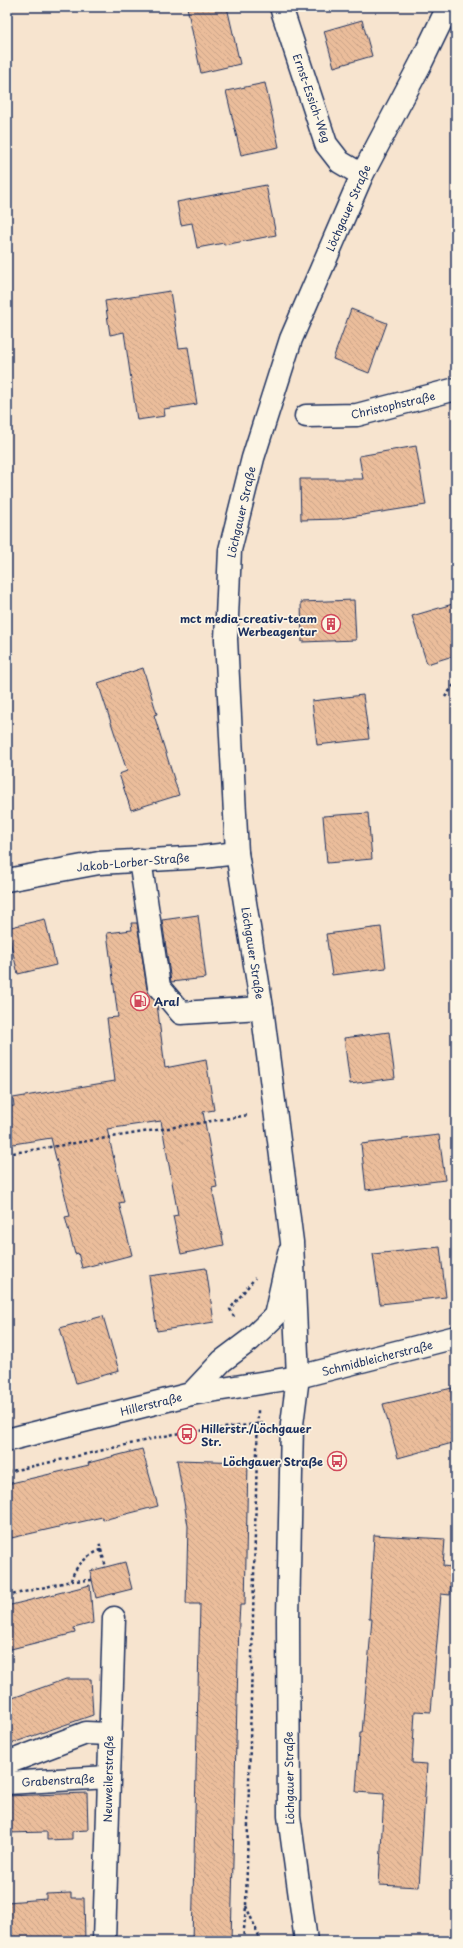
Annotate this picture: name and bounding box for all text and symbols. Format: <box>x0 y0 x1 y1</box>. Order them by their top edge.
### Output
street label: Ernst-Essich-Weg <box>289 51 335 145</box>
street label: Löchgauer Straße <box>321 162 375 254</box>
street label: Christophstraße <box>349 387 437 423</box>
street label: Löchgauer Straße <box>222 465 260 559</box>
place label: mct media-creativ-team Werbeagentur <box>180 610 317 640</box>
building icon: mct media-creativ-team Werbeagentur <box>320 613 342 635</box>
street label: Jakob-Lorber-Straße <box>76 849 190 875</box>
street label: Löchgauer Straße <box>237 906 269 1001</box>
fuel station icon: Aral <box>129 990 151 1012</box>
place label: Aral <box>154 993 179 1010</box>
street label: Schmidbleicherstraße <box>319 1336 435 1380</box>
street label: Hillerstraße <box>118 1388 184 1420</box>
place label: Hillerstr./Löchgauer Str. <box>201 1420 312 1450</box>
bus stop icon: Hillerstr./Löchgauer Str. <box>176 1423 198 1445</box>
bus stop icon: Löchgauer Straße <box>326 1450 348 1472</box>
place label: Löchgauer Straße <box>223 1453 323 1470</box>
street label: Löchgauer Straße <box>280 1731 298 1825</box>
street label: Neuweilerstraße <box>99 1735 117 1823</box>
street label: Grabenstraße <box>21 1770 95 1790</box>

